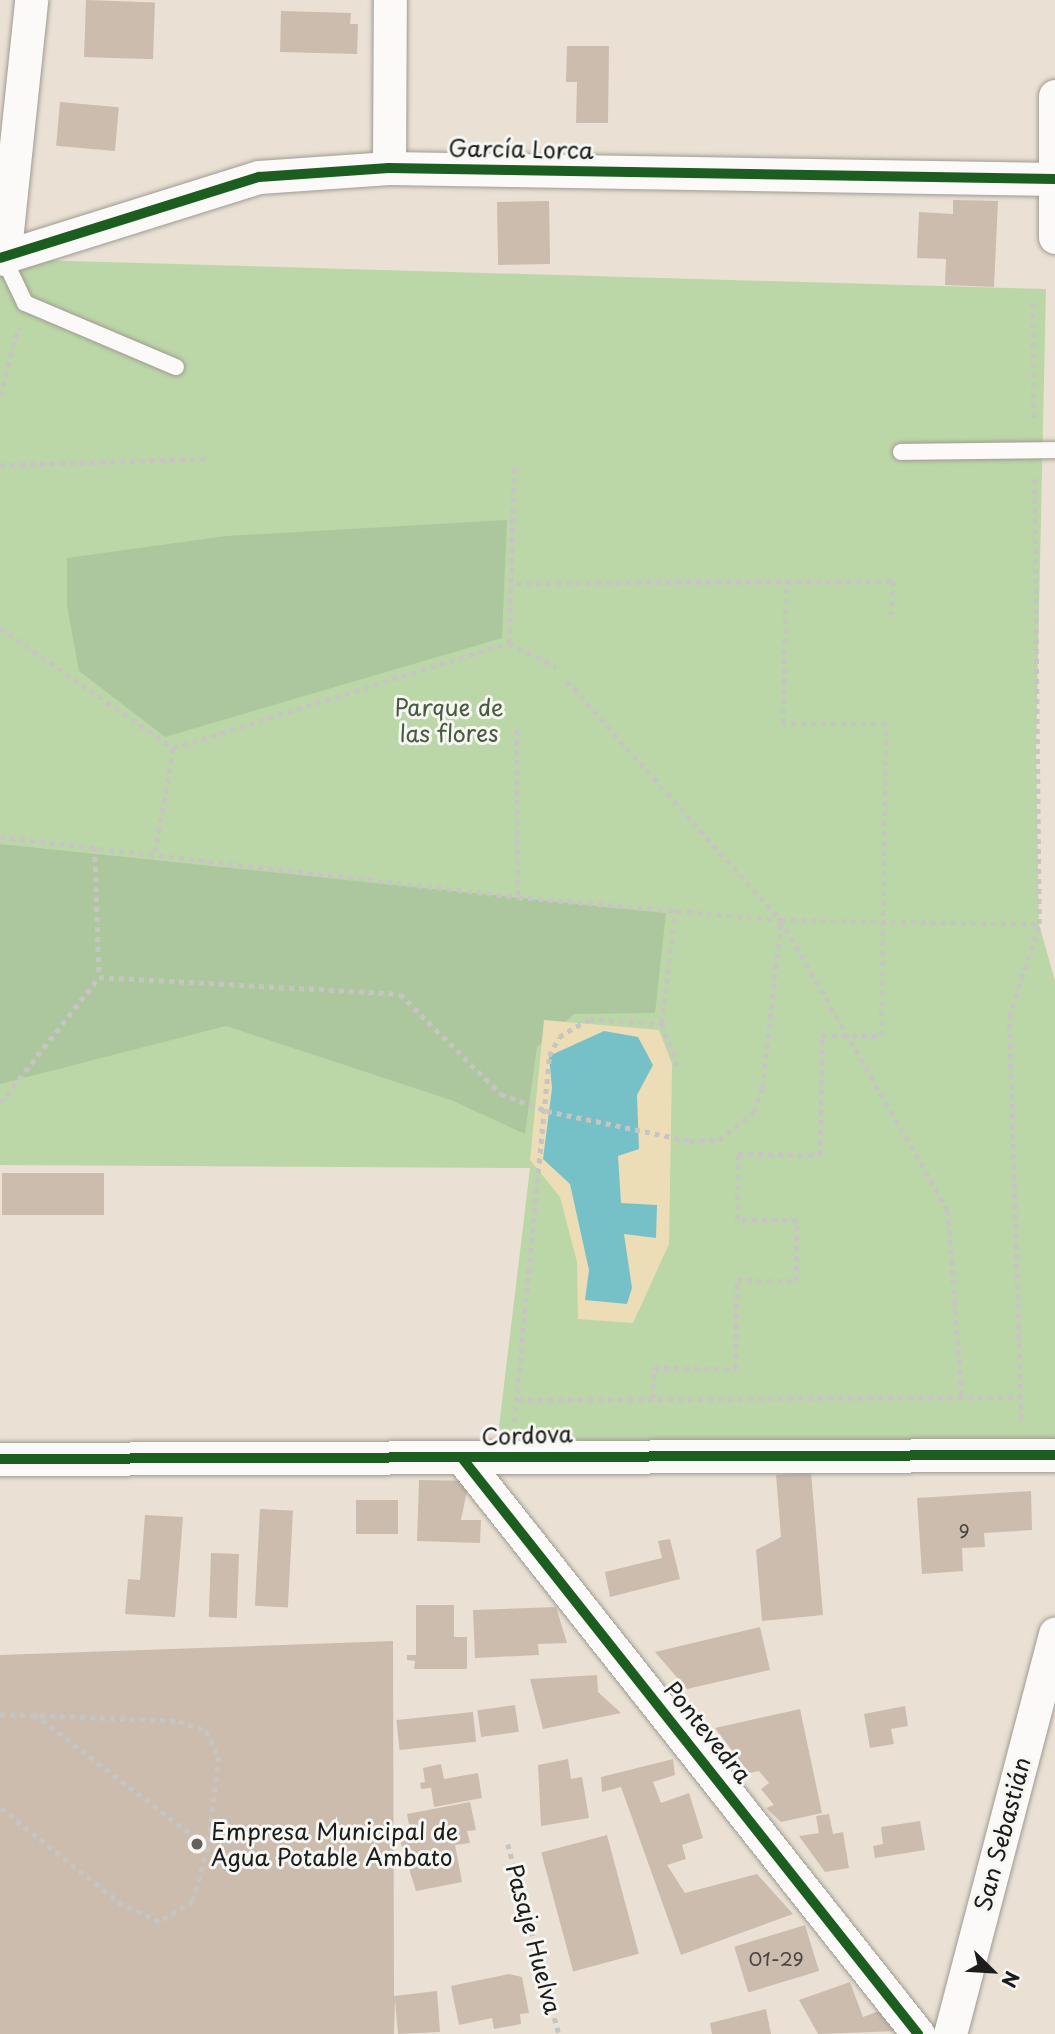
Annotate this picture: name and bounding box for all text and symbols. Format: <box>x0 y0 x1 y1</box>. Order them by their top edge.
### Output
street label: García Lorca <box>448 134 594 164</box>
park label: Parque de las flores <box>394 693 504 747</box>
street label: Cordova <box>481 1420 573 1450</box>
house number: 9 <box>958 1520 970 1542</box>
street label: Pontevedra <box>659 1676 757 1788</box>
street label: San Sebastián <box>968 1755 1036 1913</box>
place label: Empresa Municipal de Agua Potable Ambato <box>211 1817 459 1871</box>
marker: Empresa Municipal de Agua Potable Ambato <box>189 1836 205 1852</box>
street label: Pasaje Huelva <box>501 1861 567 2017</box>
north arrow <box>957 1936 1027 2006</box>
house number: 01-29 <box>748 1948 804 1970</box>
text: N <box>995 1967 1027 1992</box>

